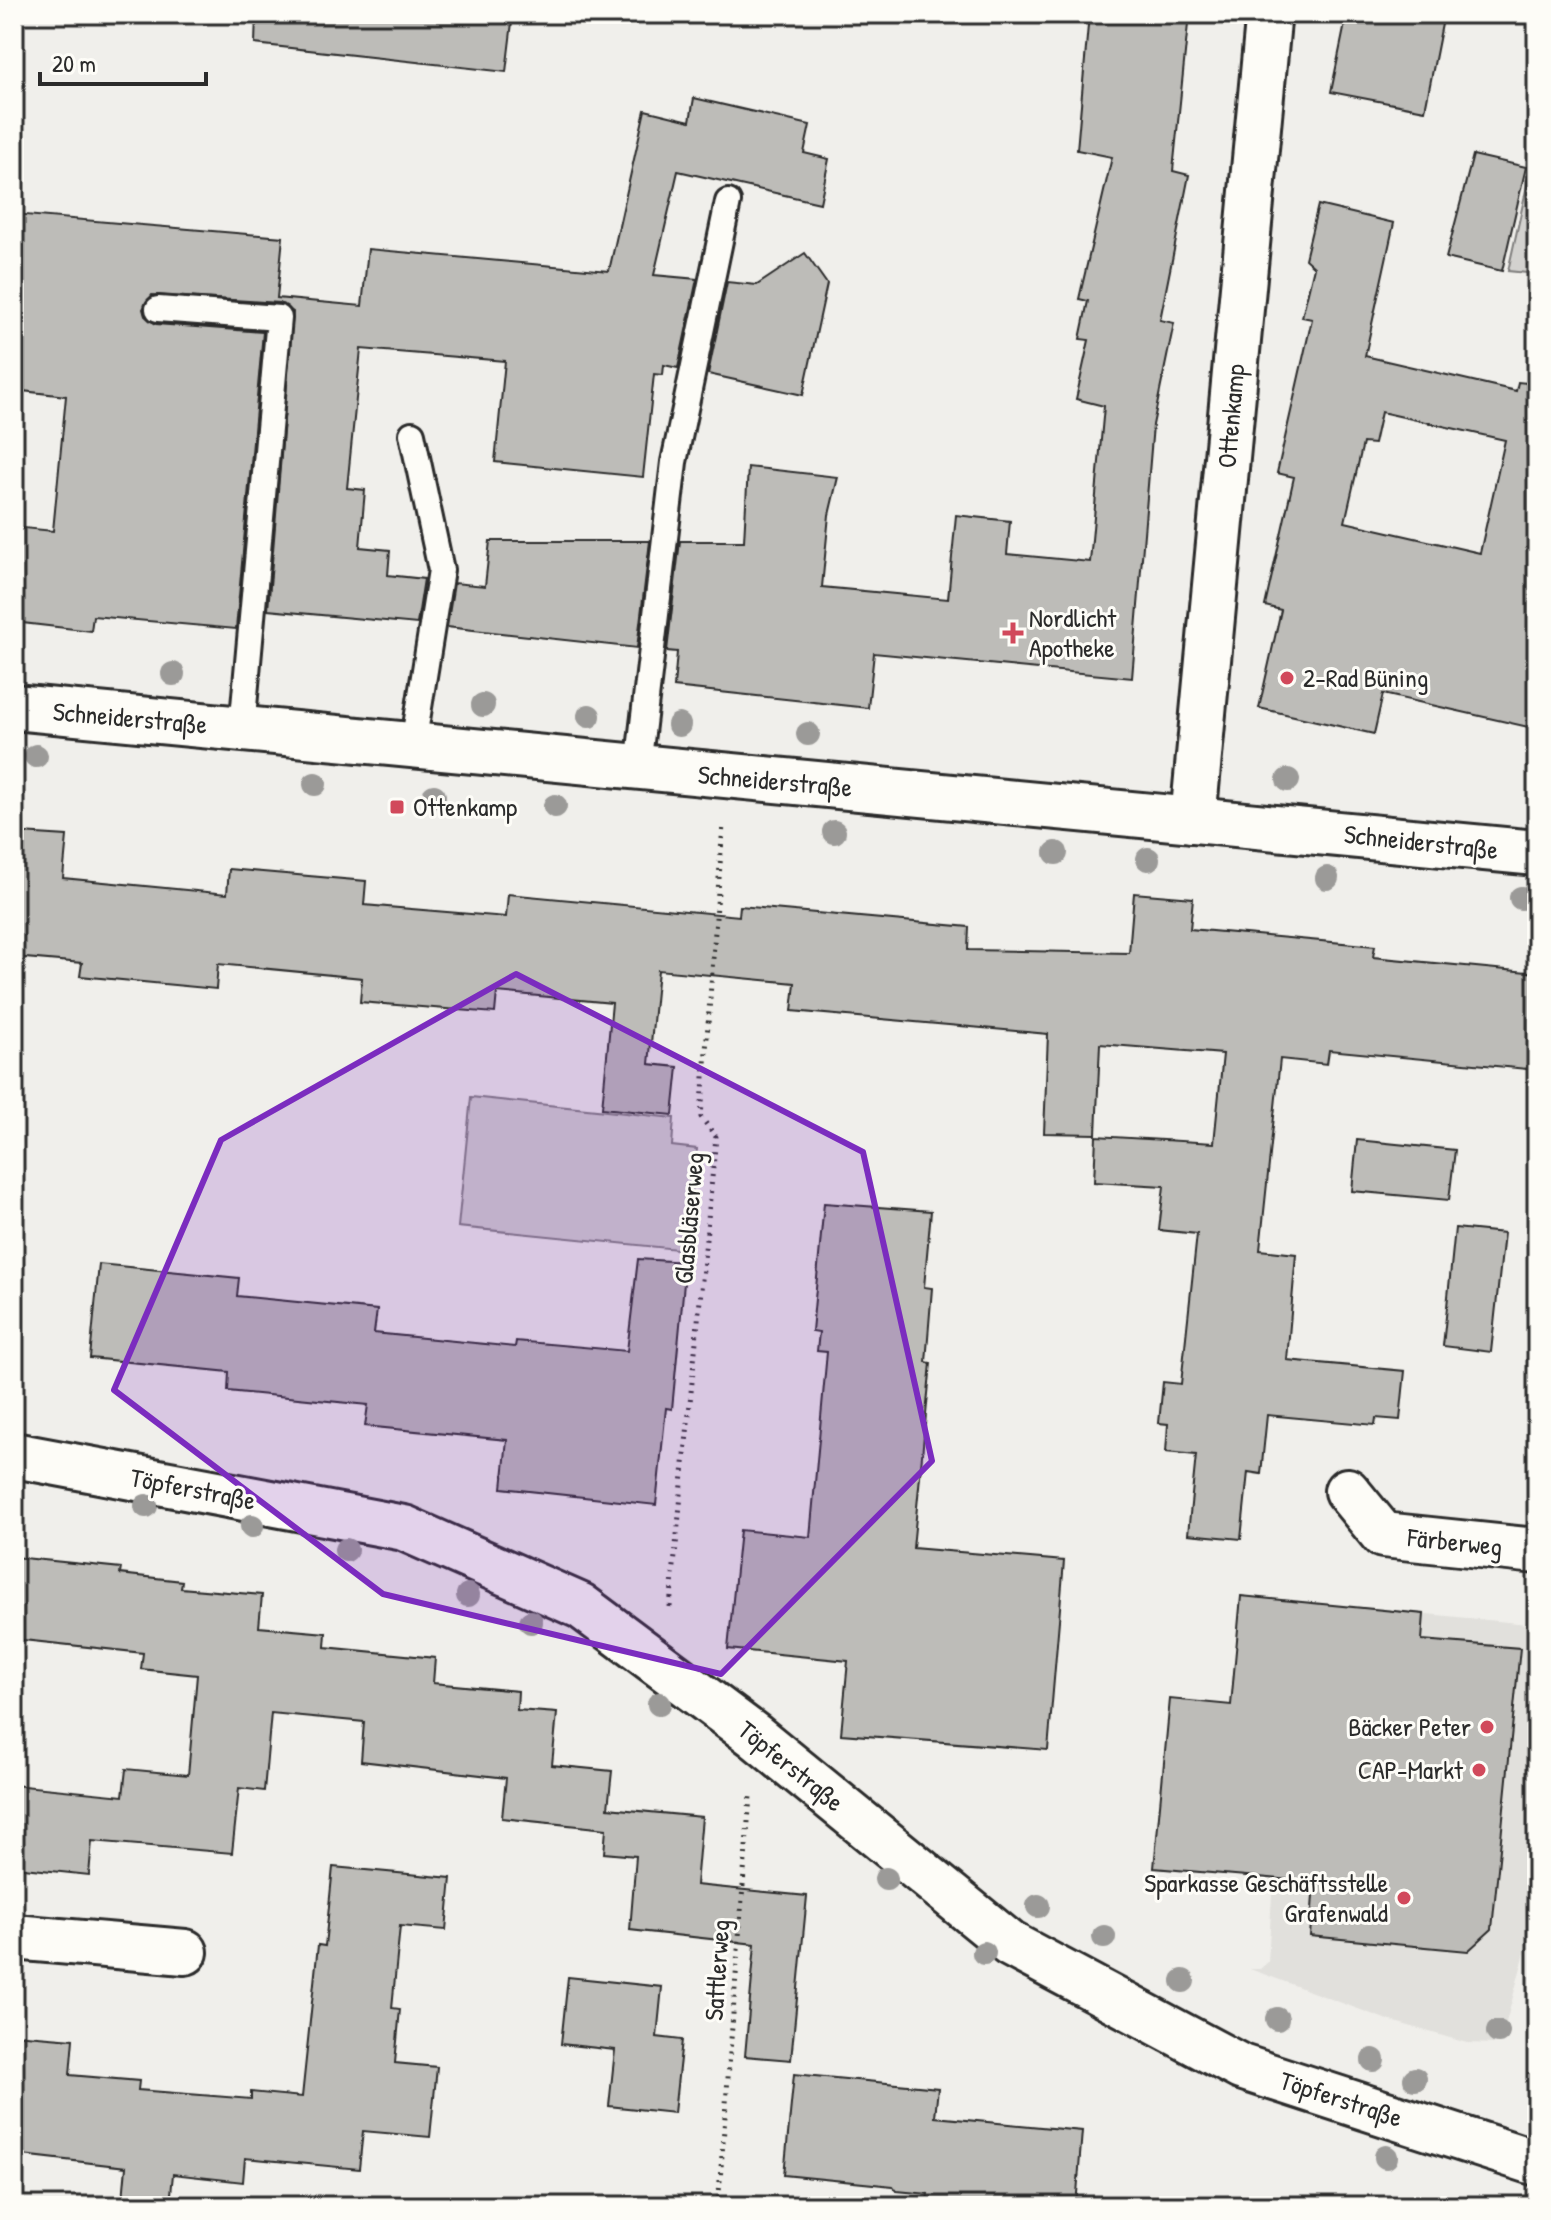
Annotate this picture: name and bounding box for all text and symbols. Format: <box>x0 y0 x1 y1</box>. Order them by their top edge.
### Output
scale bar <box>40 36 206 86</box>
text: 20 m <box>52 47 96 79</box>
street label: Ottenkamp <box>1209 363 1252 469</box>
place label: Nordlicht Apotheke <box>1029 600 1117 665</box>
marker: Nordlicht Apotheke <box>1004 624 1022 642</box>
place label: 2-Rad Büning <box>1303 660 1428 695</box>
marker: 2-Rad Büning <box>1278 669 1296 687</box>
street label: Schneiderstraße <box>52 693 209 742</box>
street label: Schneiderstraße <box>697 756 854 805</box>
place label: Ottenkamp <box>413 789 517 824</box>
marker: Ottenkamp <box>388 798 406 816</box>
street label: Schneiderstraße <box>1342 816 1500 867</box>
street label: Glasbläserweg <box>665 1151 712 1285</box>
street label: Töpferstraße <box>128 1459 259 1518</box>
street label: Färberweg <box>1405 1519 1504 1564</box>
place label: Bäcker Peter <box>1348 1709 1471 1744</box>
street label: Töpferstraße <box>731 1712 852 1819</box>
marker: Bäcker Peter <box>1478 1718 1496 1736</box>
place label: CAP-Markt <box>1358 1752 1464 1787</box>
marker: CAP-Markt <box>1470 1761 1488 1779</box>
place label: Sparkasse Geschäftsstelle Grafenwald <box>1144 1865 1388 1930</box>
marker: Sparkasse Geschäftsstelle Grafenwald <box>1395 1889 1413 1907</box>
street label: Sattlerweg <box>696 1918 737 2022</box>
street label: Töpferstraße <box>1275 2062 1407 2135</box>

